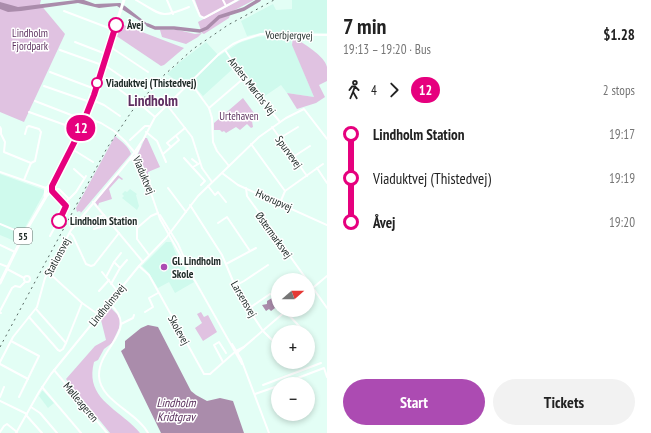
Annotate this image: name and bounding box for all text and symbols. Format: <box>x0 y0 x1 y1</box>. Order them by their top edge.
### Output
text: 7 min <box>343 12 386 40</box>
marker: Åvej <box>108 17 124 33</box>
place label: Åvej <box>126 18 144 32</box>
text: $1.28 <box>603 25 635 44</box>
park label: Lindholm Fjordpark <box>12 26 49 53</box>
street label: Voerbjergvej <box>264 28 313 42</box>
text: 19:13 – 19:20 · Bus <box>343 41 431 58</box>
street label: Anders Mørchs Vej <box>225 54 279 118</box>
place label: Viaduktvej (Thistedvej) <box>105 76 197 90</box>
marker: Viaduktvej (Thistedvej) <box>91 77 103 89</box>
icon: walk <box>343 79 365 101</box>
icon: forward <box>383 79 405 101</box>
text: 12 <box>419 81 432 99</box>
text: 4 <box>371 82 377 99</box>
text: 2 stops <box>603 82 635 99</box>
district label: Lindholm <box>128 91 178 110</box>
park label: Urtehaven <box>219 109 259 123</box>
line badge: 12 <box>63 115 99 141</box>
text: 12 <box>74 119 88 137</box>
text: Lindholm Station <box>373 125 465 144</box>
text: 19:17 <box>609 126 635 143</box>
street label: Spurvevej <box>272 133 306 171</box>
street label: Viaduktvej <box>129 153 158 196</box>
text: Viaduktvej (Thistedvej) <box>373 169 491 188</box>
text: 19:19 <box>609 170 635 187</box>
street label: Hvorupvej <box>254 186 294 214</box>
street label: Østermarksvej <box>252 209 296 261</box>
marker: Lindholm Station <box>51 213 67 229</box>
text: Åvej <box>373 213 396 232</box>
place label: Lindholm Station <box>70 214 137 228</box>
text: 19:20 <box>609 214 635 231</box>
road number: 55 <box>14 228 32 244</box>
street label: Stationsvej <box>41 235 73 279</box>
place label: Gl. Lindholm Skole <box>172 254 221 281</box>
marker: Gl. Lindholm Skole <box>159 262 169 272</box>
north arrow <box>271 273 315 317</box>
map controls <box>271 273 315 421</box>
street label: Larsensvej <box>228 278 260 320</box>
street label: Lindholmsvej <box>86 281 128 329</box>
street label: Skolevej <box>165 313 193 347</box>
button: + <box>271 325 315 369</box>
button: − <box>271 377 315 421</box>
street label: Mølleageren <box>60 379 102 425</box>
button: Start <box>343 379 485 425</box>
button: Tickets <box>493 379 635 425</box>
water label: Lindholm Kridtgrav <box>156 395 197 424</box>

